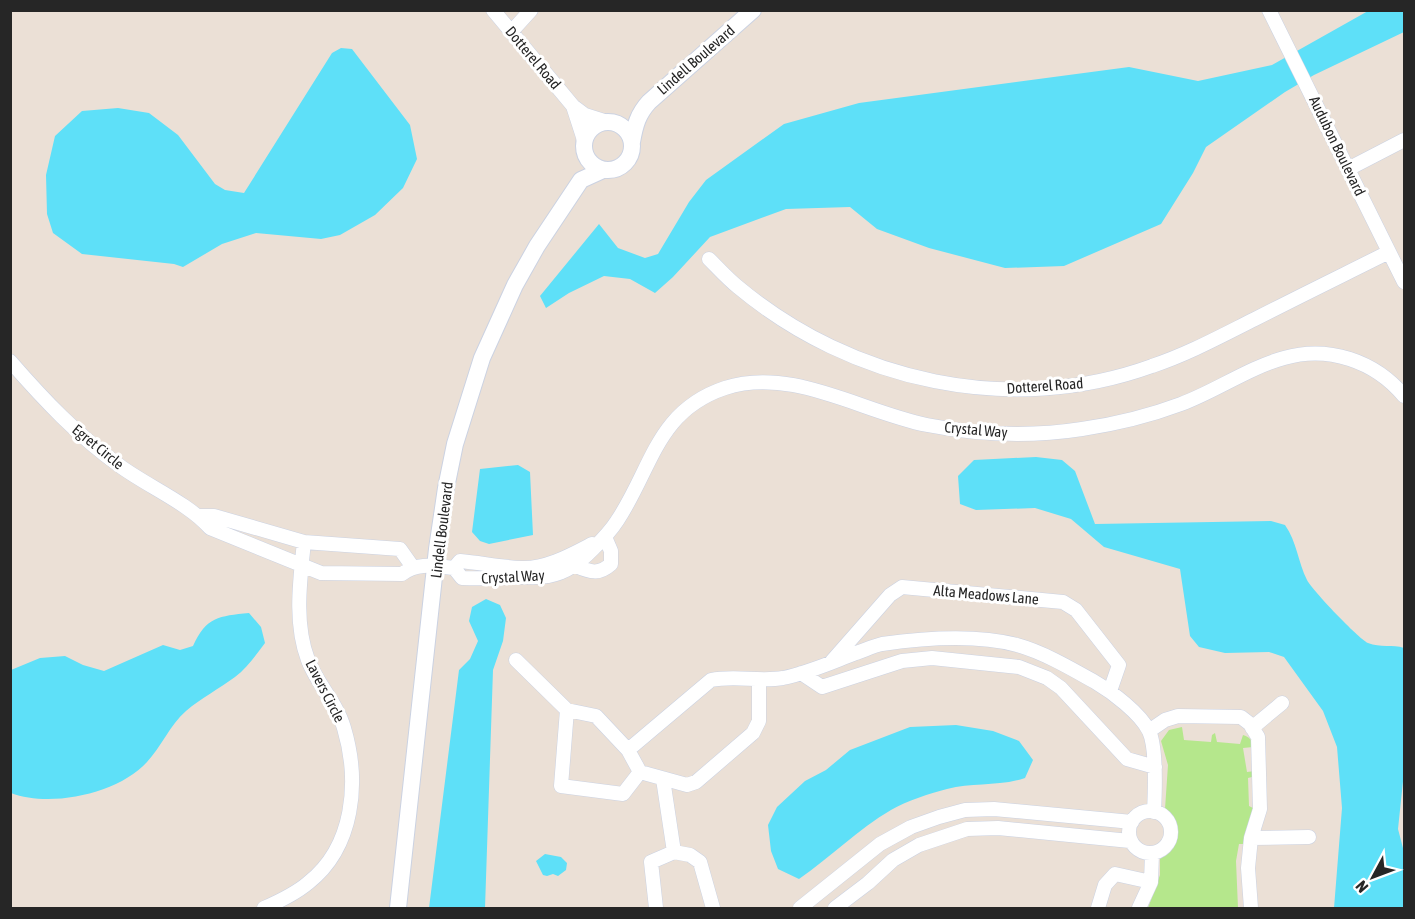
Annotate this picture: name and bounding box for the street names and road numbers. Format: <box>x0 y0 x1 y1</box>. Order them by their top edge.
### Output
street label: Lindell Boulevard <box>654 21 738 98</box>
street label: Dotterel Road <box>502 23 565 93</box>
street label: Audubon Boulevard <box>1306 93 1369 198</box>
street label: Dotterel Road <box>1006 374 1084 397</box>
street label: Crystal Way <box>944 418 1008 441</box>
street label: Egret Circle <box>69 421 128 473</box>
street label: Lindell Boulevard <box>427 481 456 579</box>
street label: Crystal Way <box>481 566 545 587</box>
street label: Alta Meadows Lane <box>933 581 1040 608</box>
street label: Lavers Circle <box>302 657 349 725</box>

